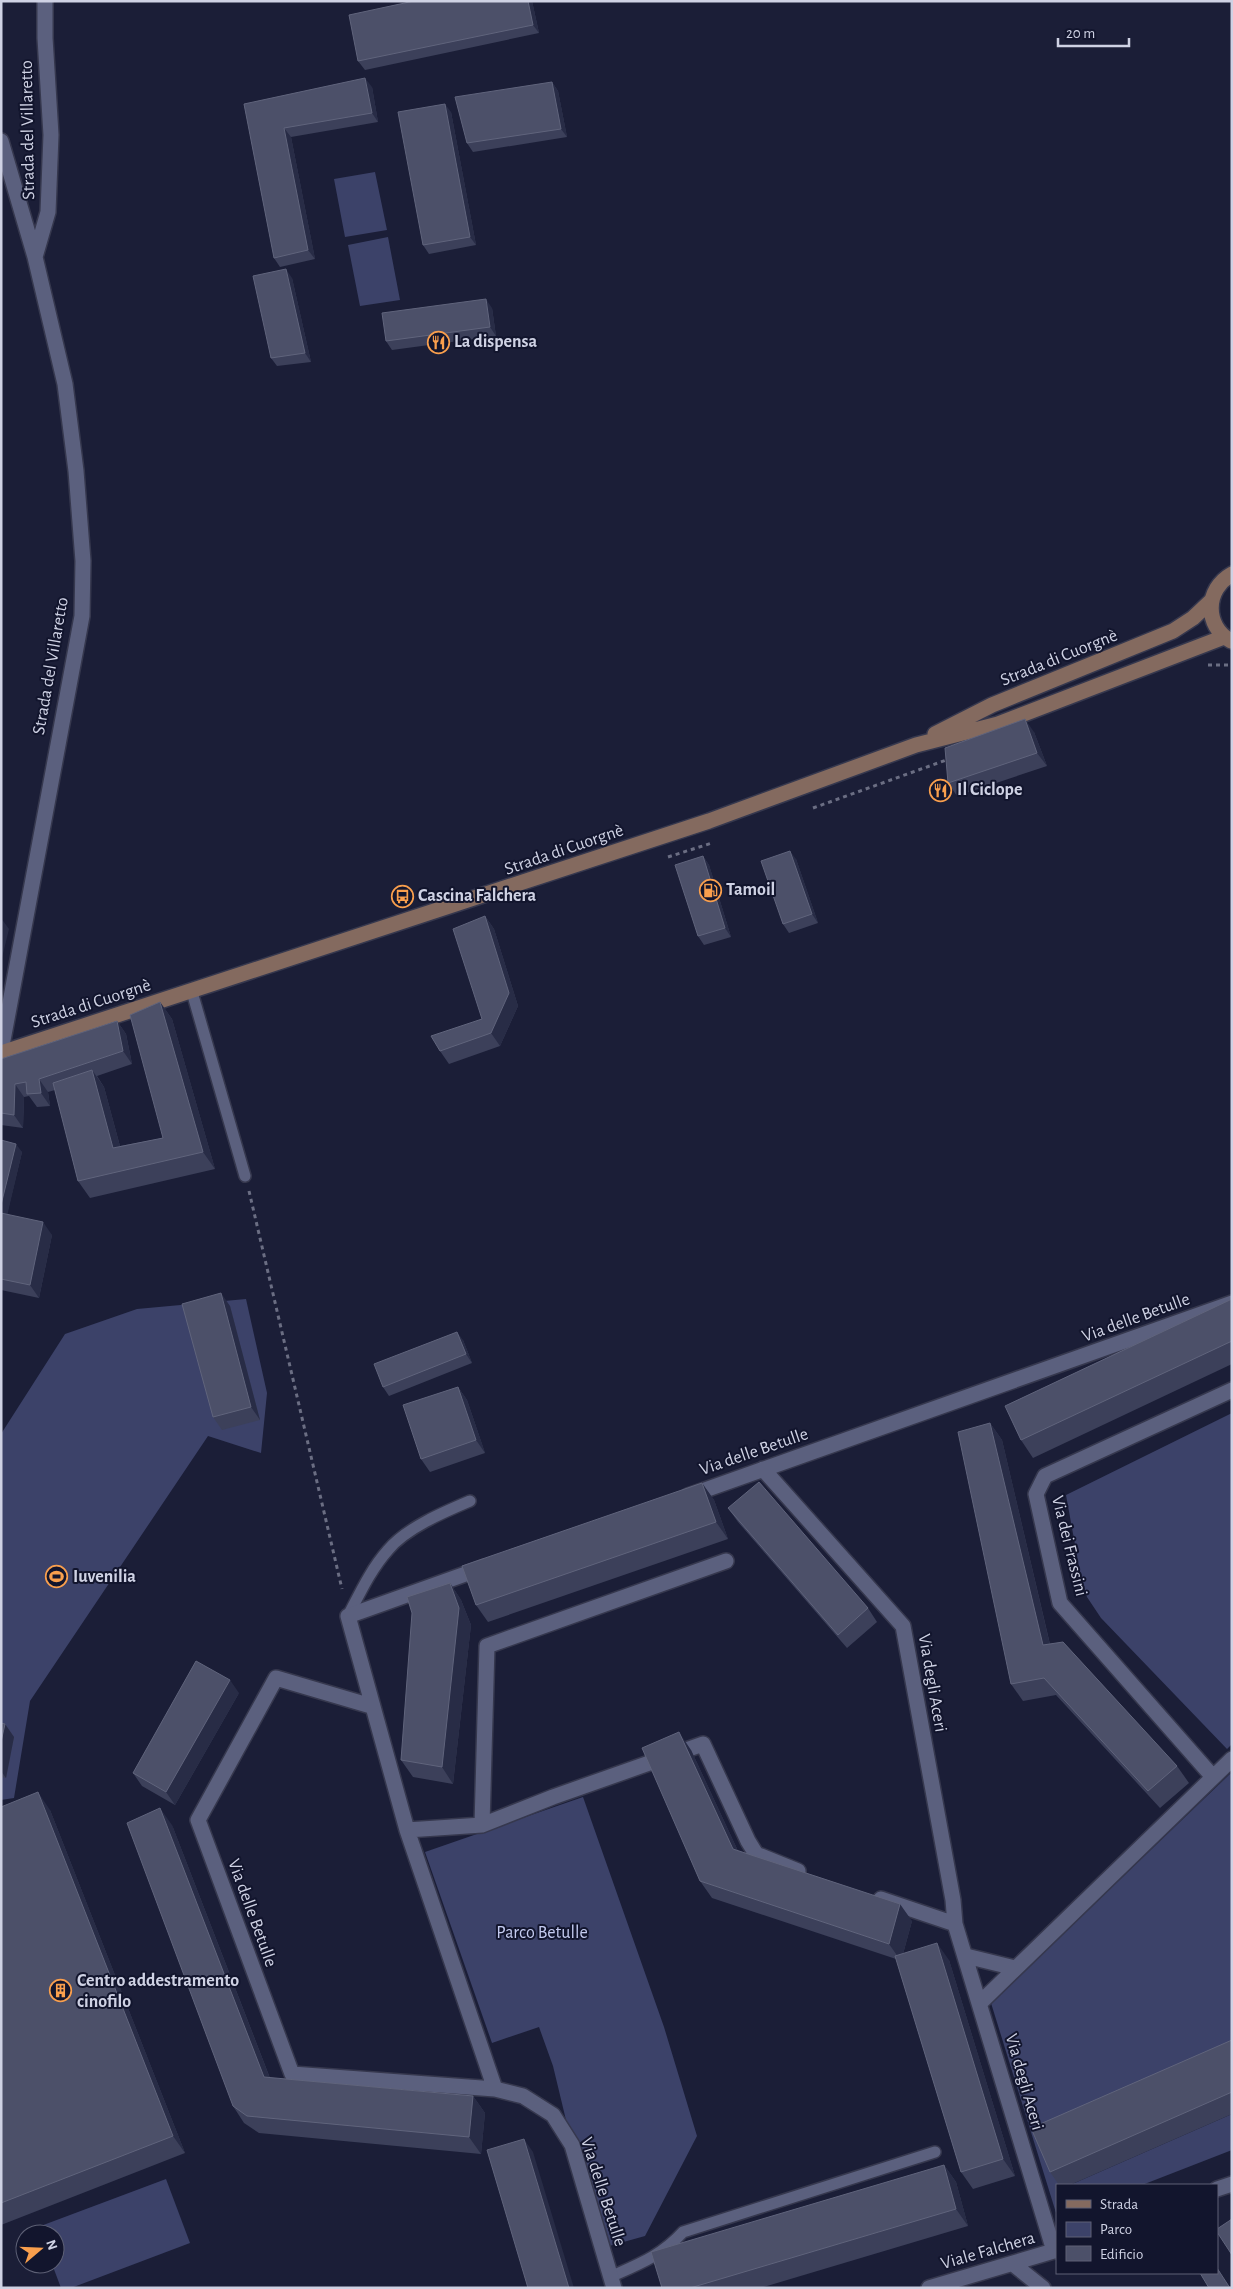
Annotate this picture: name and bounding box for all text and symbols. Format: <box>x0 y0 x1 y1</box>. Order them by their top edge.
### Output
scale bar <box>1058 15 1129 47</box>
text: 20 m <box>1066 26 1095 41</box>
street label: Strada del Villaretto <box>18 60 38 200</box>
restaurant icon: La dispensa <box>426 330 450 354</box>
place label: La dispensa <box>454 333 538 351</box>
street label: Strada del Villaretto <box>30 596 72 736</box>
street label: Strada di Cuorgnè <box>998 626 1120 690</box>
restaurant icon: Il Ciclope <box>929 778 953 802</box>
place label: Il Ciclope <box>957 781 1022 799</box>
street label: Strada di Cuorgnè <box>502 821 626 879</box>
fuel station icon: Tamoil <box>698 878 722 902</box>
place label: Tamoil <box>726 881 775 899</box>
bus stop icon: Cascina Falchera <box>390 884 414 908</box>
place label: Cascina Falchera <box>418 887 537 905</box>
street label: Strada di Cuorgnè <box>29 976 153 1032</box>
street label: Via delle Betulle <box>1080 1290 1192 1346</box>
street label: Via delle Betulle <box>697 1425 811 1479</box>
street label: Via dei Frassini <box>1048 1494 1090 1598</box>
sports icon: Iuvenilia <box>45 1565 69 1589</box>
place label: Iuvenilia <box>73 1568 136 1586</box>
street label: Via degli Aceri <box>915 1633 949 1733</box>
street label: Via delle Betulle <box>224 1857 280 1969</box>
park label: Parco Betulle <box>496 1924 588 1942</box>
place label: Centro addestramento cinofilo <box>77 1972 239 2011</box>
building icon: Centro addestramento cinofilo <box>49 1979 73 2003</box>
street label: Via degli Aceri <box>1002 2032 1046 2132</box>
street label: Via delle Betulle <box>577 2135 629 2249</box>
legend <box>1056 2184 1218 2274</box>
text: Strada <box>1100 2197 1138 2212</box>
text: Parco <box>1100 2222 1132 2237</box>
north arrow <box>15 2224 65 2274</box>
street label: Viale Falchera <box>939 2229 1037 2273</box>
text: N <box>43 2238 60 2252</box>
text: Edificio <box>1100 2247 1143 2262</box>

